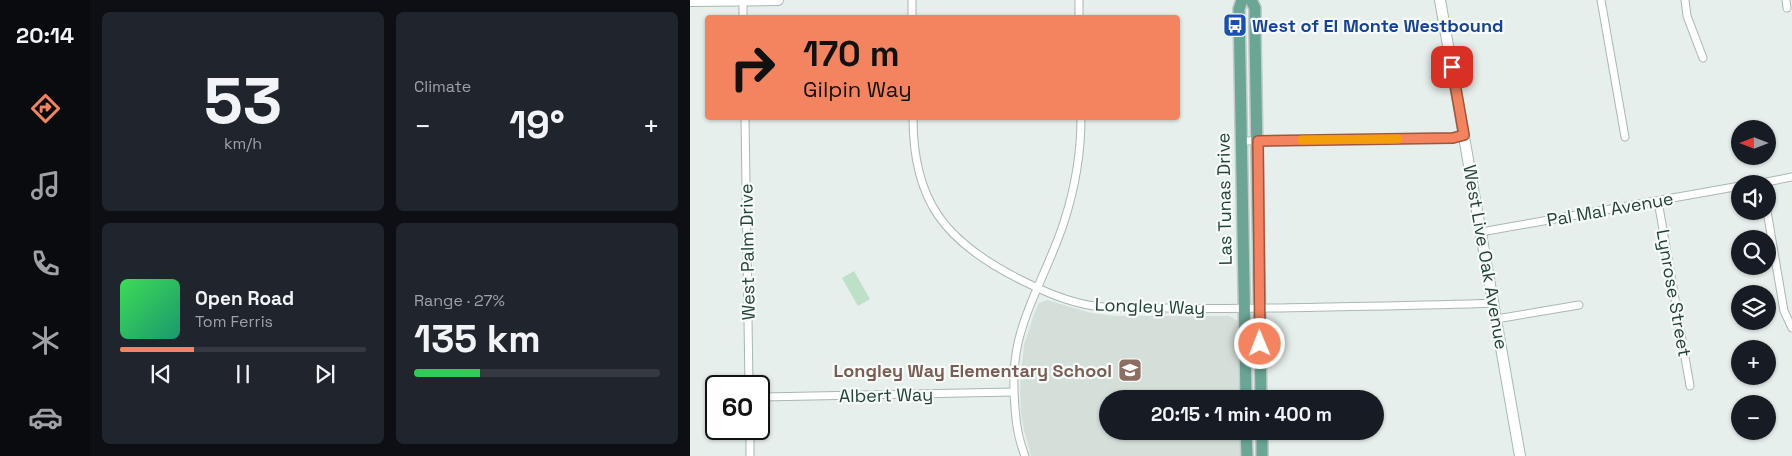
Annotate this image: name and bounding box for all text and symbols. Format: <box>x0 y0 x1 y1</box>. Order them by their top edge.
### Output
bus stop icon: West of El Monte Westbound <box>1222 12 1248 38</box>
place label: West of El Monte Westbound <box>1252 14 1503 37</box>
text: 20:14 <box>16 21 74 49</box>
text: 170 m <box>803 32 900 76</box>
icon: right <box>720 35 785 100</box>
pin <box>1431 46 1473 88</box>
icon: arrive <box>1438 53 1466 81</box>
text: 53 <box>204 59 282 142</box>
text: Gilpin Way <box>803 75 912 103</box>
text: Climate <box>414 76 471 97</box>
icon: directions <box>28 91 63 126</box>
text: 19° <box>509 101 565 149</box>
text: − <box>414 108 431 144</box>
text: + <box>643 108 660 144</box>
north arrow <box>1731 120 1776 165</box>
map controls <box>1731 120 1776 440</box>
text: km/h <box>224 133 262 154</box>
street label: Las Tunas Drive <box>1211 133 1237 265</box>
street label: West Live Oak Avenue <box>1458 163 1514 351</box>
icon: music <box>28 168 63 203</box>
button: sound <box>1731 175 1776 220</box>
street label: West Palm Drive <box>734 183 760 321</box>
street label: Pal Mal Avenue <box>1545 187 1675 231</box>
street label: Lynrose Street <box>1651 227 1697 359</box>
button: search <box>1731 230 1776 275</box>
icon: phone <box>28 246 63 281</box>
button: layers <box>1731 285 1776 330</box>
text: Open Road <box>195 286 294 311</box>
text: Range · 27% <box>414 290 505 311</box>
street label: Longley Way <box>1094 293 1206 319</box>
text: Tom Ferris <box>195 311 273 332</box>
text: 135 km <box>414 315 541 363</box>
position arrow <box>1233 317 1285 369</box>
icon: climate <box>28 323 63 358</box>
button: + <box>1731 340 1776 385</box>
school or university icon: Longley Way Elementary School <box>1117 357 1143 383</box>
place label: Longley Way Elementary School <box>834 359 1112 382</box>
icon: previous <box>147 360 175 388</box>
icon: pause <box>229 360 257 388</box>
icon: next <box>311 360 339 388</box>
speed limit sign: 60 <box>705 375 770 440</box>
street label: Albert Way <box>839 383 933 407</box>
button: − <box>1731 395 1776 440</box>
icon: car <box>28 400 63 435</box>
text: 20:15 · 1 min · 400 m <box>1151 402 1332 427</box>

